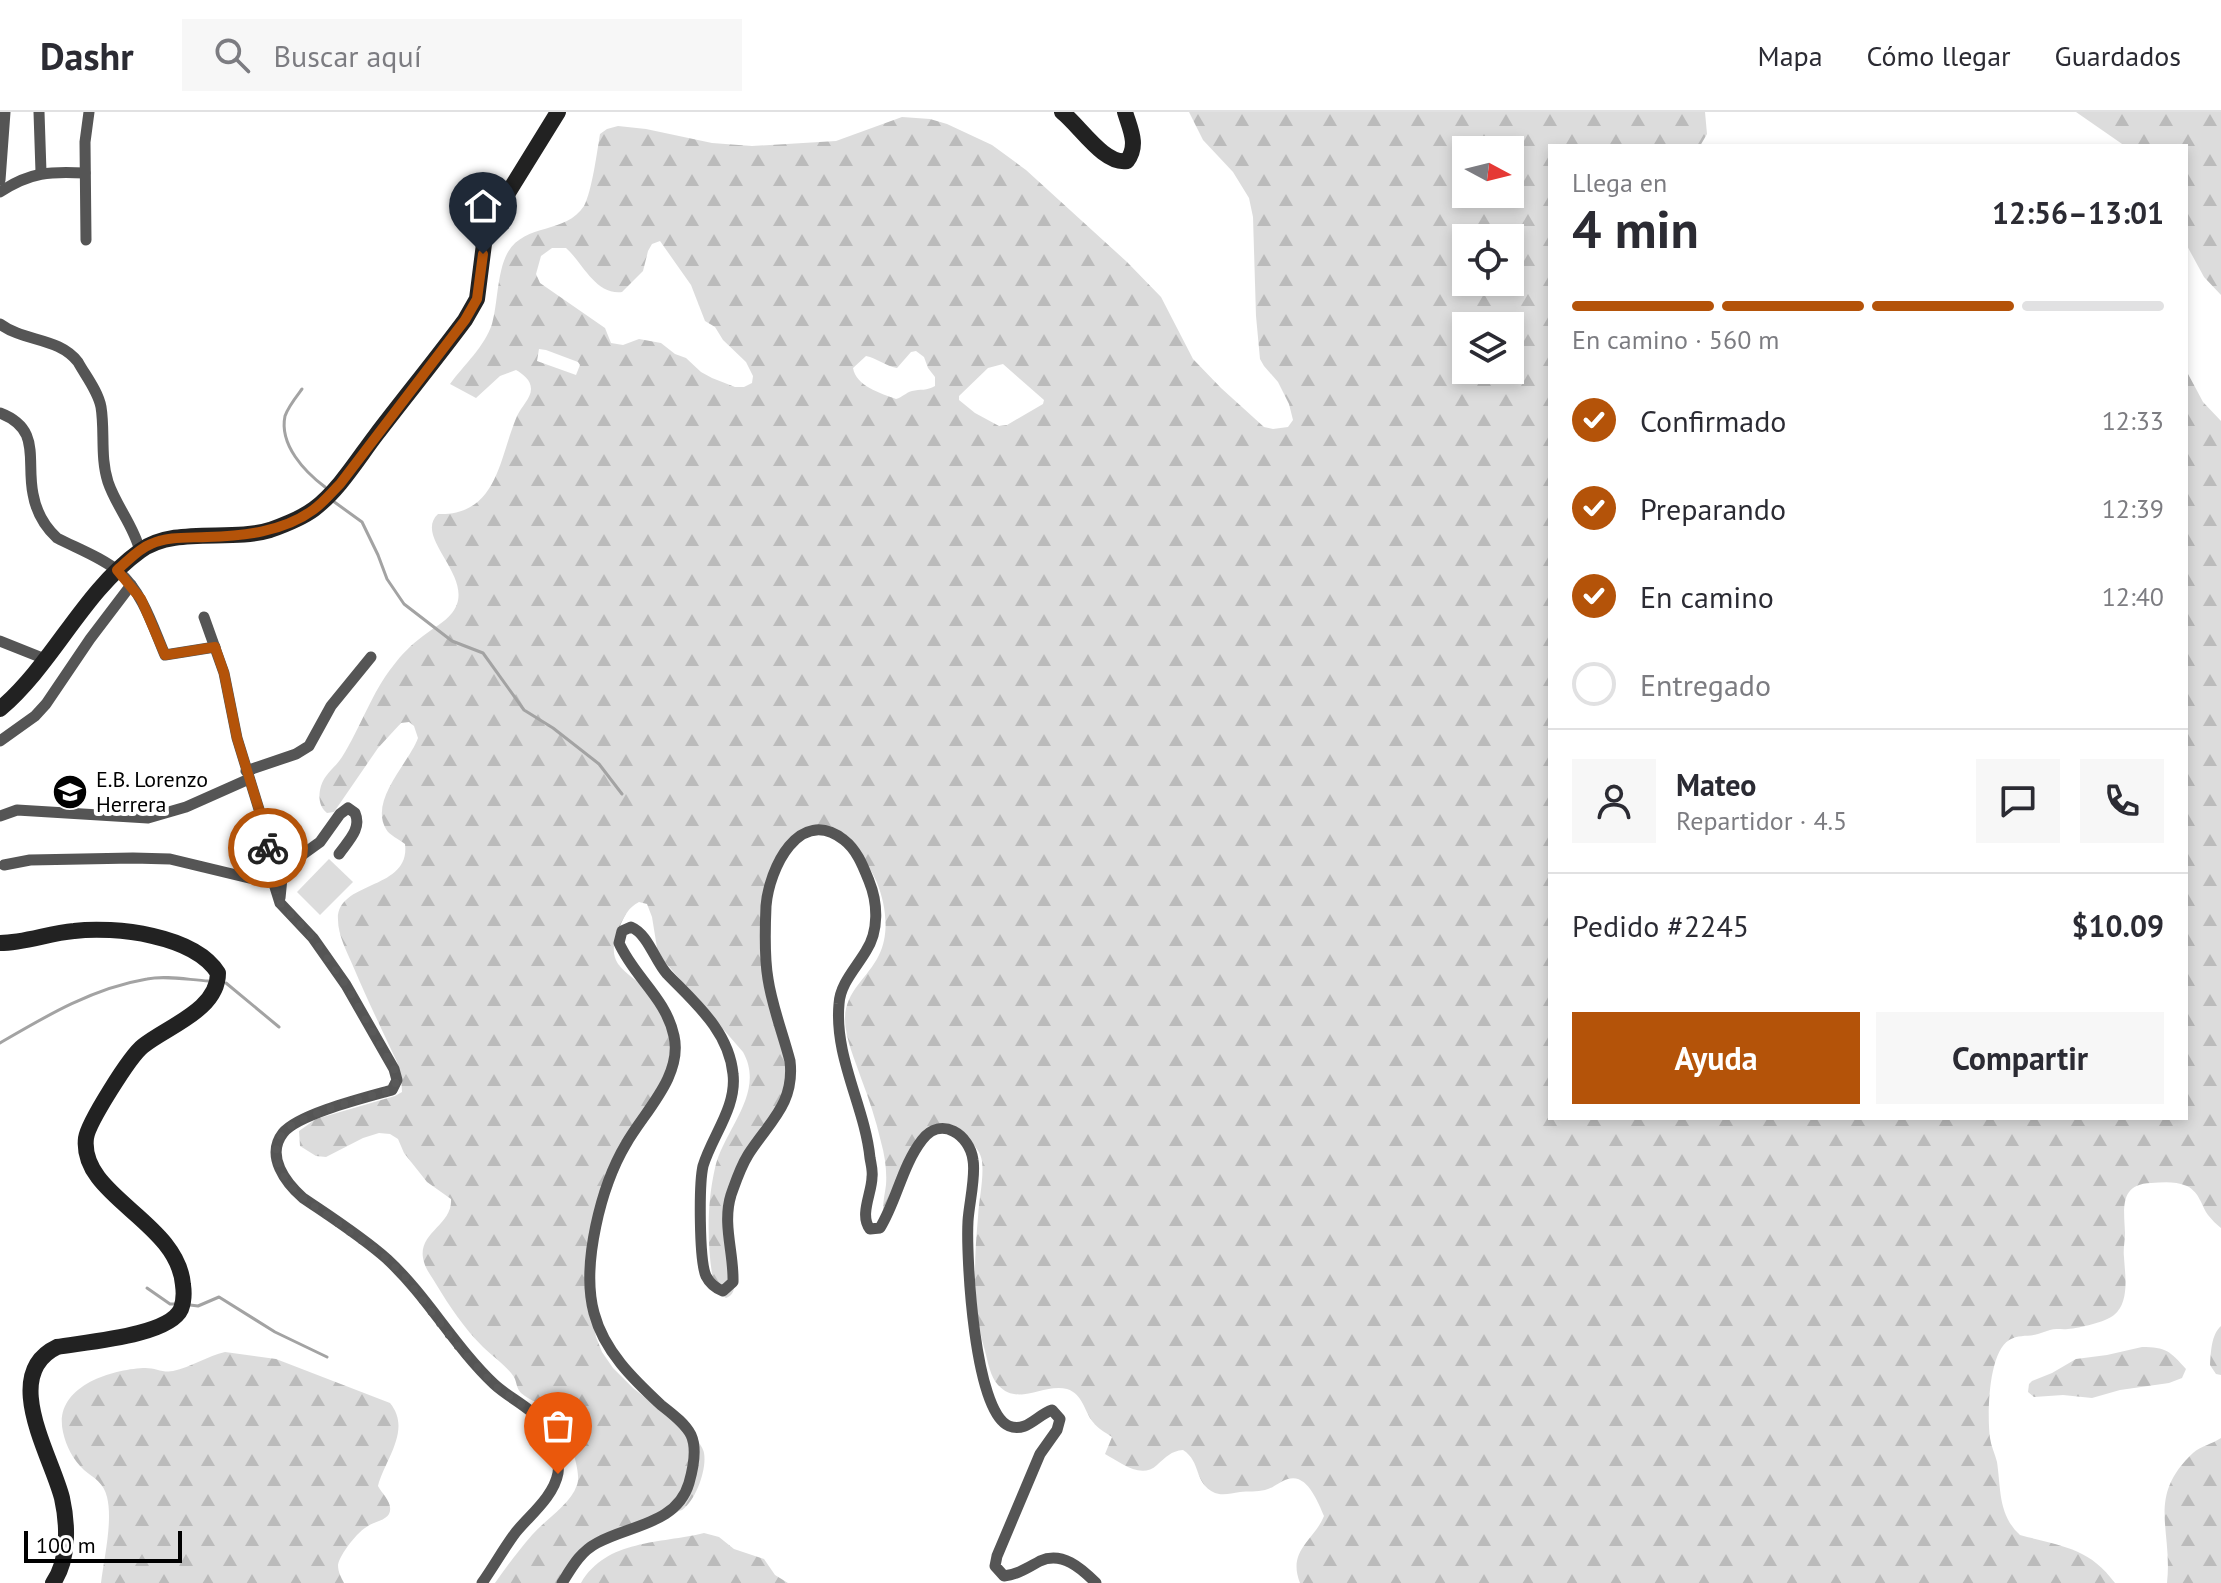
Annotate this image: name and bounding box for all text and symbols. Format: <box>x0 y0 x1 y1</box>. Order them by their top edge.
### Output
search box <box>182 19 742 91</box>
text: Dashr <box>40 31 134 80</box>
icon: search <box>210 33 254 77</box>
text: Buscar aquí <box>274 36 422 75</box>
text: Mapa <box>1758 37 1823 74</box>
text: Cómo llegar <box>1867 37 2011 74</box>
text: Guardados <box>2055 37 2181 74</box>
north arrow <box>1452 136 1524 208</box>
map controls <box>1452 136 1524 384</box>
text: Llega en <box>1572 166 1667 199</box>
pin <box>449 172 517 254</box>
icon: home <box>461 184 505 228</box>
text: 12:56–13:01 <box>1992 193 2164 232</box>
text: 4 min <box>1572 195 1699 262</box>
button: locate <box>1452 224 1524 296</box>
button: layers <box>1452 312 1524 384</box>
text: En camino · 560 m <box>1572 323 1779 356</box>
icon: check <box>1572 398 1616 442</box>
text: Confirmado <box>1640 401 1786 440</box>
text: 12:33 <box>2102 404 2164 437</box>
icon: check <box>1572 486 1616 530</box>
text: Preparando <box>1640 489 1786 528</box>
text: 12:39 <box>2102 492 2164 525</box>
icon: check <box>1572 574 1616 618</box>
text: En camino <box>1640 577 1774 616</box>
text: 12:40 <box>2102 580 2164 613</box>
text: Entregado <box>1640 665 1771 704</box>
button: person <box>1572 759 1656 843</box>
button: chat <box>1976 759 2060 843</box>
button: phone <box>2080 759 2164 843</box>
place label: E.B. Lorenzo Herrera <box>96 765 208 818</box>
text: Mateo <box>1676 765 1756 804</box>
school or university icon: E.B. Lorenzo Herrera <box>51 773 89 811</box>
text: Repartidor · 4.5 <box>1676 804 1847 837</box>
courier <box>228 808 308 888</box>
icon: bike <box>246 826 290 870</box>
text: Pedido #2245 <box>1572 906 1749 945</box>
text: $10.09 <box>2072 906 2164 945</box>
button: Ayuda <box>1572 1012 1860 1104</box>
button: Compartir <box>1876 1012 2164 1104</box>
pin <box>524 1392 592 1474</box>
icon: bag <box>536 1404 580 1448</box>
scale bar <box>24 1527 182 1563</box>
text: 100 m <box>36 1531 96 1559</box>

